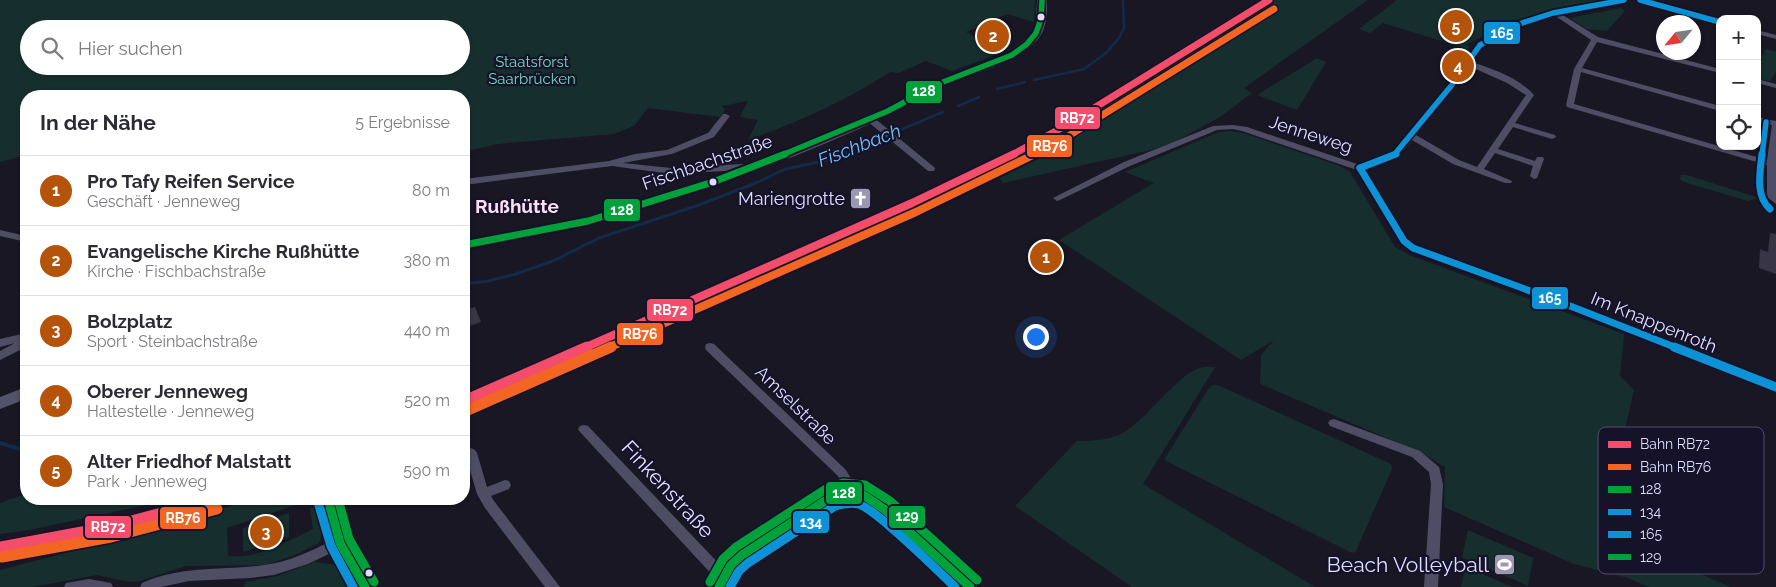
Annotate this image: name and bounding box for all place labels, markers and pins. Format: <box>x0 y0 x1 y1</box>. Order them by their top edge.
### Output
pin: 5 <box>1440 7 1472 45</box>
unlabelled marker <box>1036 12 1046 22</box>
pin: 2 <box>977 17 1009 55</box>
pin: 4 <box>1442 47 1474 85</box>
unlabelled marker <box>708 177 718 187</box>
church icon: Mariengrotte <box>849 186 873 210</box>
place label: Mariengrotte <box>738 188 845 209</box>
pin: 1 <box>1030 238 1062 276</box>
pin: 3 <box>250 513 282 551</box>
place label: Beach Volleyball <box>1327 552 1489 577</box>
sports icon: Beach Volleyball <box>1493 552 1517 576</box>
unlabelled marker <box>364 568 374 578</box>

